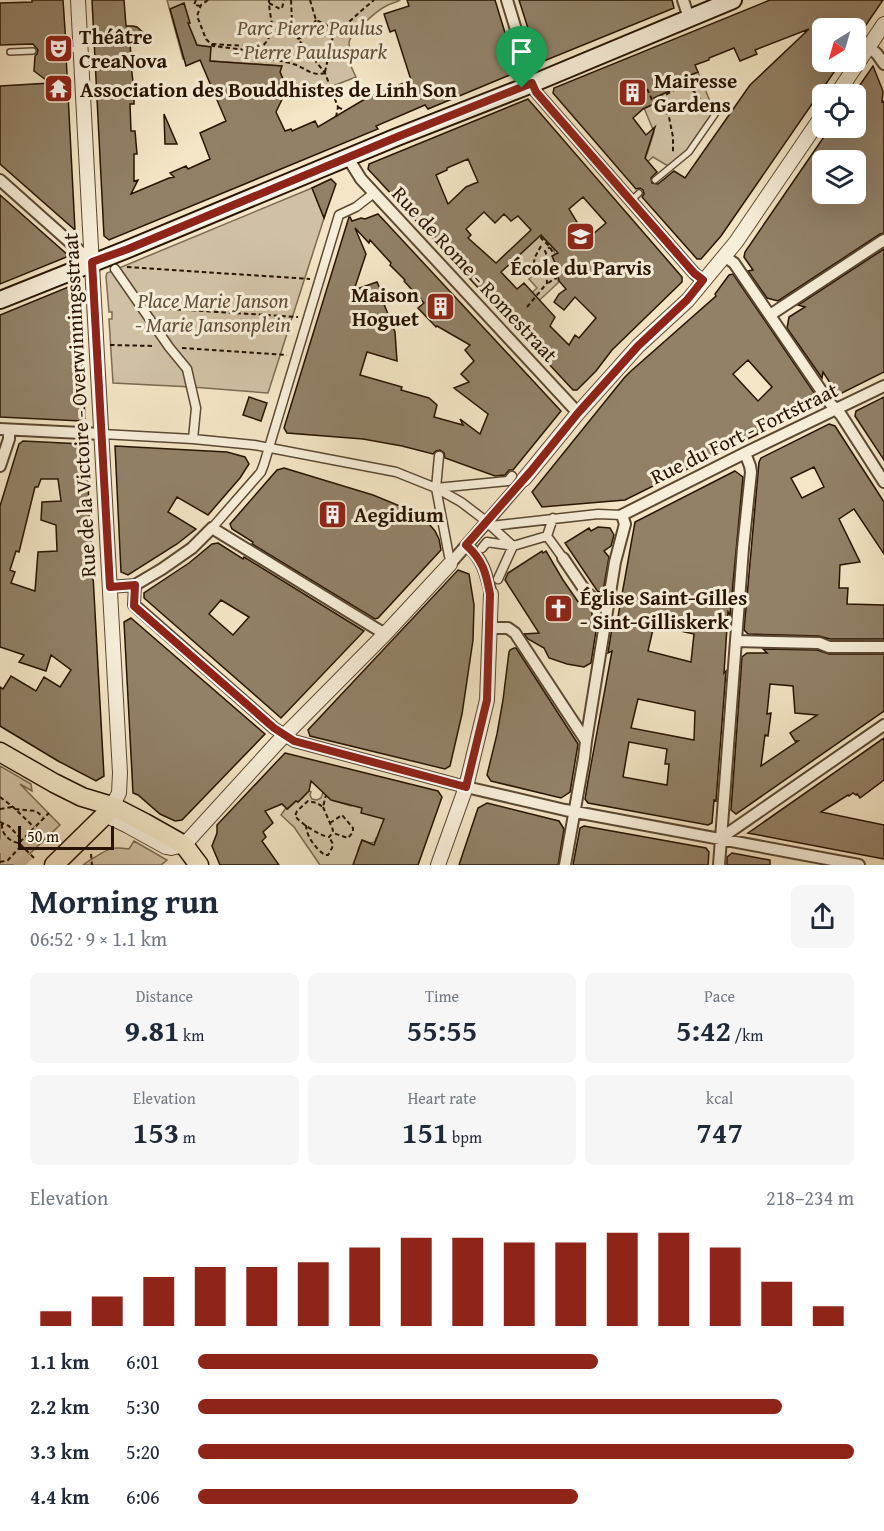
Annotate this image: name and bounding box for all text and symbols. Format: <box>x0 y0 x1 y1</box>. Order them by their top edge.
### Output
park label: Parc Pierre Paulus - Pierre Pauluspark <box>233 12 387 67</box>
north arrow <box>812 18 866 72</box>
map controls <box>812 18 866 204</box>
place label: Théâtre CreaNova <box>79 21 167 76</box>
pin <box>496 26 547 88</box>
theatre icon: Théâtre CreaNova <box>42 32 74 64</box>
icon: arrive <box>505 35 538 68</box>
place label: Mairesse Gardens <box>654 65 737 120</box>
temple icon: Association des Bouddhistes de Linh Son <box>43 73 75 105</box>
place label: Association des Bouddhistes de Linh Son <box>80 74 458 105</box>
building icon: Mairesse Gardens <box>617 76 649 108</box>
button: locate <box>812 84 866 138</box>
button: layers <box>812 150 866 204</box>
street label: Rue de Rome - Romestraat <box>385 179 566 370</box>
school or university icon: École du Parvis <box>565 220 597 252</box>
street label: Rue de la Victoire - Overwinningsstraat <box>54 231 104 578</box>
place label: École du Parvis <box>510 252 652 283</box>
place label: Maison Hoguet <box>351 279 420 334</box>
park label: Place Marie Janson - Marie Jansonplein <box>135 285 291 340</box>
building icon: Maison Hoguet <box>424 290 456 322</box>
street label: Rue du Fort - Fortstraat <box>645 374 844 492</box>
building icon: Aegidium <box>317 498 349 530</box>
place label: Aegidium <box>354 499 444 530</box>
place label: Église Saint-Gilles - Sint-Gilliskerk <box>580 582 747 637</box>
church icon: Église Saint-Gilles - Sint-Gilliskerk <box>543 593 575 625</box>
scale bar <box>18 823 114 850</box>
text: 50 m <box>27 824 59 848</box>
text: Morning run <box>30 877 219 925</box>
button: share <box>791 885 854 948</box>
text: 06:52 · 9 × 1.1 km <box>30 924 167 953</box>
text: Distance <box>136 984 193 1008</box>
text: Time <box>425 984 459 1008</box>
text: Pace <box>704 984 735 1008</box>
text: 9.81 <box>124 1008 180 1052</box>
text: 55:55 <box>407 1008 477 1052</box>
text: 5:42 <box>676 1008 731 1052</box>
text: km <box>180 1023 204 1047</box>
text: /km <box>731 1023 763 1047</box>
text: Elevation <box>133 1086 196 1110</box>
text: Heart rate <box>408 1086 476 1110</box>
text: kcal <box>706 1086 733 1110</box>
text: 153 <box>133 1110 179 1154</box>
text: 151 <box>402 1110 449 1154</box>
text: 747 <box>696 1110 743 1154</box>
text: m <box>179 1125 196 1149</box>
text: bpm <box>449 1125 482 1149</box>
text: Elevation <box>30 1183 108 1212</box>
text: 218–234 m <box>766 1183 854 1212</box>
text: 1.1 km <box>30 1347 89 1376</box>
text: 6:01 <box>126 1347 160 1376</box>
text: 2.2 km <box>30 1392 89 1421</box>
text: 5:30 <box>126 1392 160 1421</box>
text: 3.3 km <box>30 1437 89 1466</box>
text: 5:20 <box>126 1437 160 1466</box>
text: 4.4 km <box>30 1482 89 1511</box>
text: 6:06 <box>126 1482 160 1511</box>

